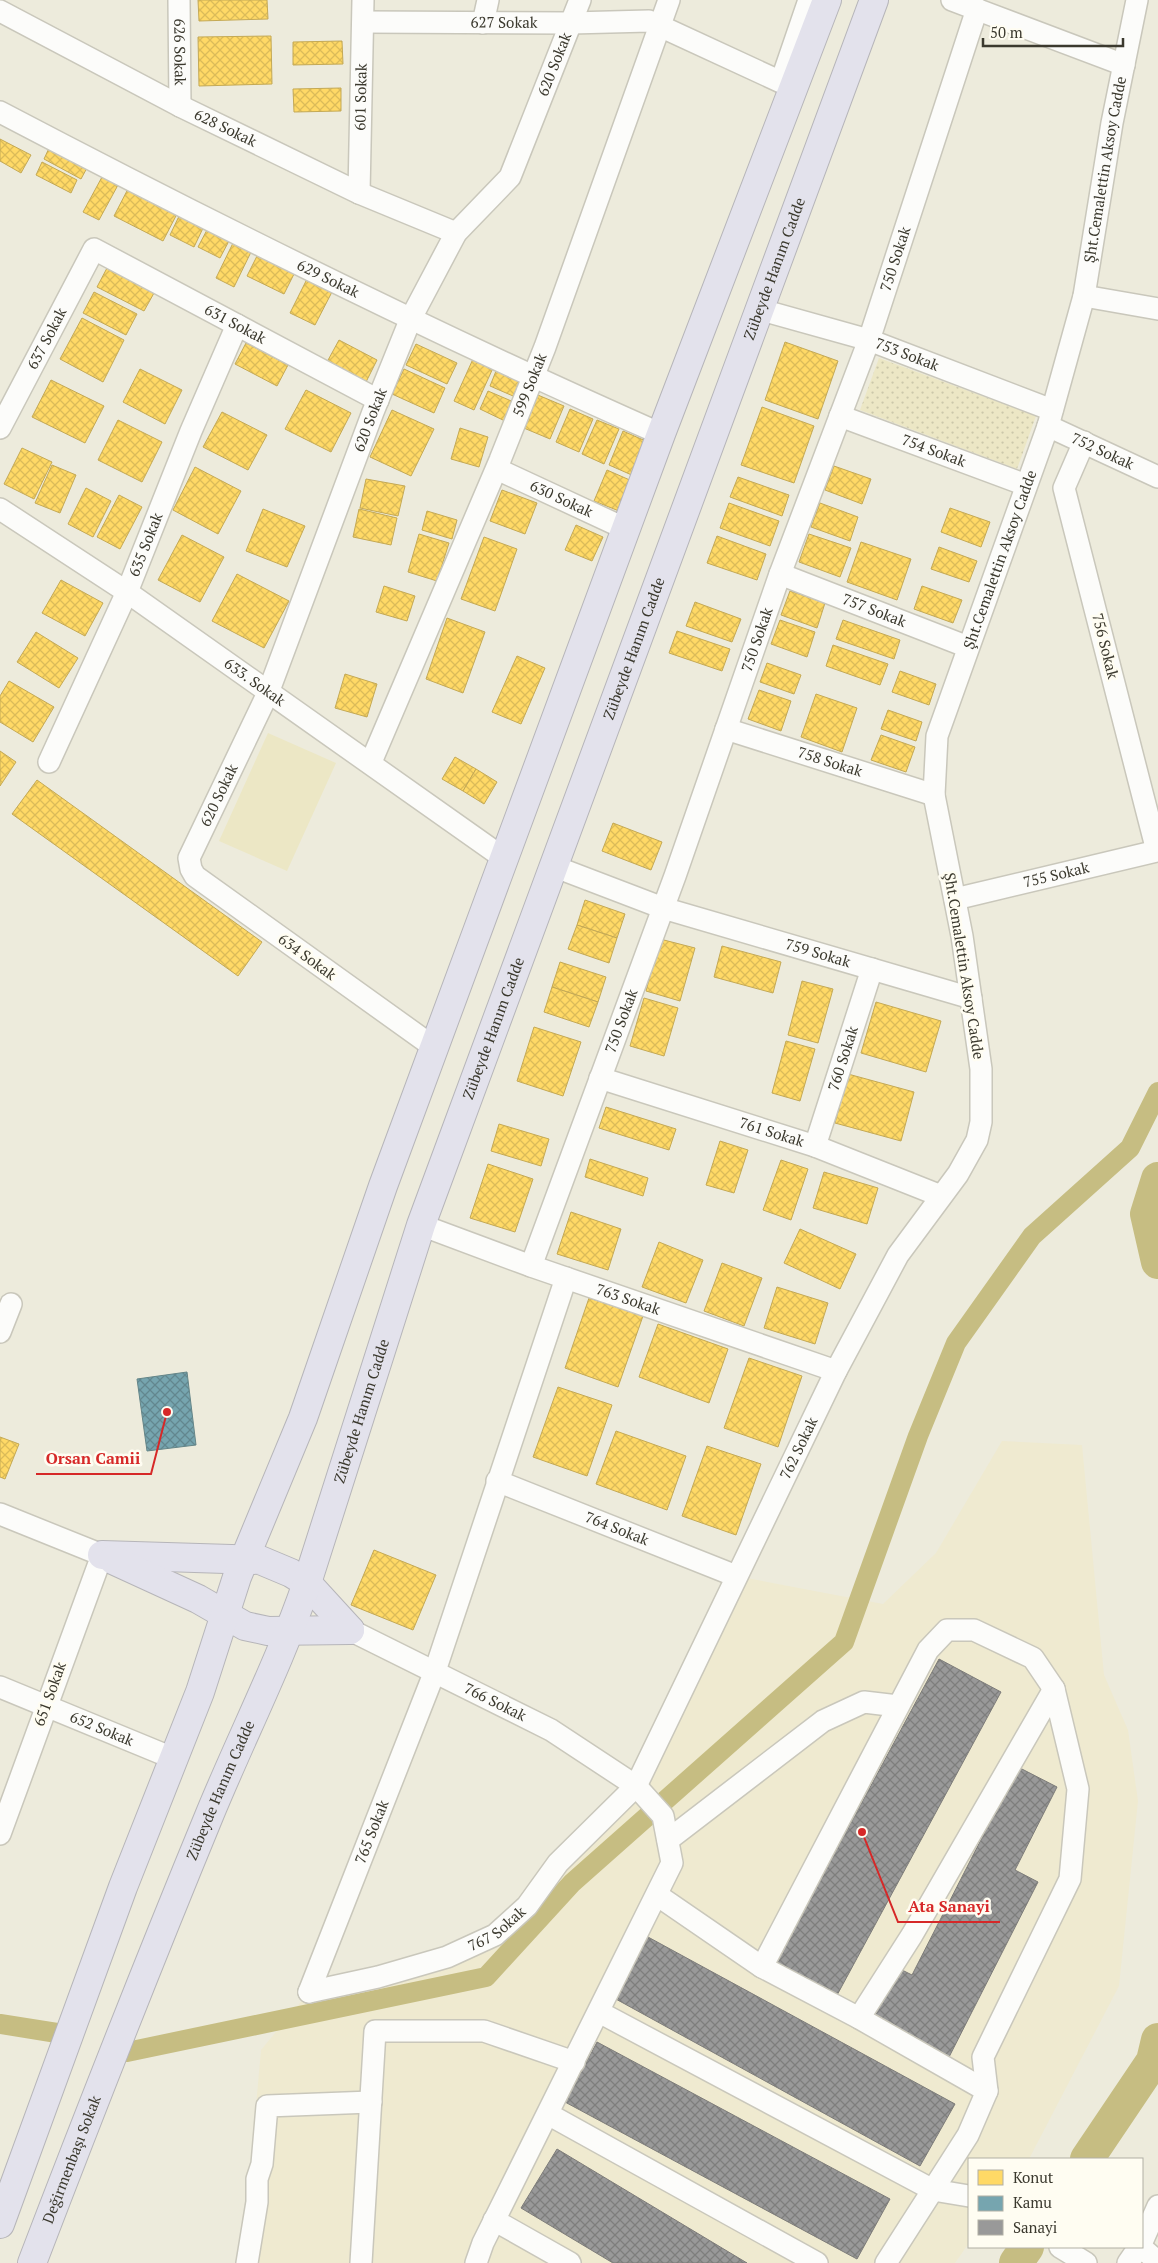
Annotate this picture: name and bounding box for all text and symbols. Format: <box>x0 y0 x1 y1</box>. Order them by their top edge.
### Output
street label: 627 Sokak <box>470 12 538 32</box>
scale bar <box>983 15 1123 47</box>
street label: 626 Sokak <box>170 18 191 86</box>
text: 50 m <box>990 22 1023 42</box>
street label: 620 Sokak <box>532 29 575 99</box>
street label: 601 Sokak <box>349 63 371 131</box>
street label: Şht.Cemalettin Aksoy Cadde <box>1079 74 1130 264</box>
street label: 628 Sokak <box>191 104 261 151</box>
street label: Zübeyde Hanım Cadde <box>738 194 809 342</box>
street label: 750 Sokak <box>875 223 914 294</box>
street label: 629 Sokak <box>294 254 363 302</box>
street label: 631 Sokak <box>201 299 270 348</box>
street label: 637 Sokak <box>22 304 71 372</box>
street label: 753 Sokak <box>873 332 943 375</box>
street label: 599 Sokak <box>507 350 551 420</box>
street label: 620 Sokak <box>348 384 391 454</box>
street label: 752 Sokak <box>1068 427 1138 474</box>
street label: 754 Sokak <box>899 429 969 471</box>
street label: Şht.Cemalettin Aksoy Cadde <box>958 467 1040 652</box>
street label: 630 Sokak <box>527 475 597 521</box>
street label: 635 Sokak <box>123 509 167 579</box>
street label: Zübeyde Hanım Cadde <box>598 574 669 722</box>
street label: 757 Sokak <box>840 588 910 631</box>
street label: 750 Sokak <box>736 604 777 674</box>
street label: 756 Sokak <box>1088 611 1124 681</box>
street label: 633. Sokak <box>221 653 290 710</box>
street label: 758 Sokak <box>795 741 865 781</box>
street label: 620 Sokak <box>195 760 242 829</box>
street label: 755 Sokak <box>1021 856 1091 891</box>
street label: Şht.Cemalettin Aksoy Cadde <box>940 871 990 1061</box>
street label: 634 Sokak <box>275 928 341 984</box>
street label: 759 Sokak <box>783 933 853 971</box>
street label: Zübeyde Hanım Cadde <box>457 954 528 1102</box>
street label: 750 Sokak <box>599 986 642 1056</box>
street label: 760 Sokak <box>822 1023 862 1093</box>
street label: 761 Sokak <box>737 1112 807 1151</box>
street label: 763 Sokak <box>593 1278 664 1319</box>
street label: Zübeyde Hanım Cadde <box>328 1336 393 1485</box>
street label: 762 Sokak <box>774 1413 822 1482</box>
callout: Orsan Camii <box>36 1443 151 1474</box>
text: Orsan Camii <box>46 1447 140 1469</box>
street label: 764 Sokak <box>582 1506 652 1549</box>
street label: 651 Sokak <box>28 1659 70 1729</box>
street label: 766 Sokak <box>461 1677 530 1725</box>
street label: 652 Sokak <box>67 1706 137 1750</box>
street label: Zübeyde Hanım Cadde <box>181 1717 259 1863</box>
street label: 765 Sokak <box>349 1796 393 1866</box>
callout: Ata Sanayi <box>898 1891 1000 1922</box>
text: Ata Sanayi <box>908 1895 990 1917</box>
street label: 767 Sokak <box>464 1901 530 1955</box>
street label: Değirmenbaşı Sokak <box>37 2092 105 2226</box>
legend <box>968 2158 1143 2248</box>
text: Konut <box>1013 2167 1054 2187</box>
text: Kamu <box>1013 2192 1052 2212</box>
text: Sanayi <box>1013 2217 1057 2237</box>

